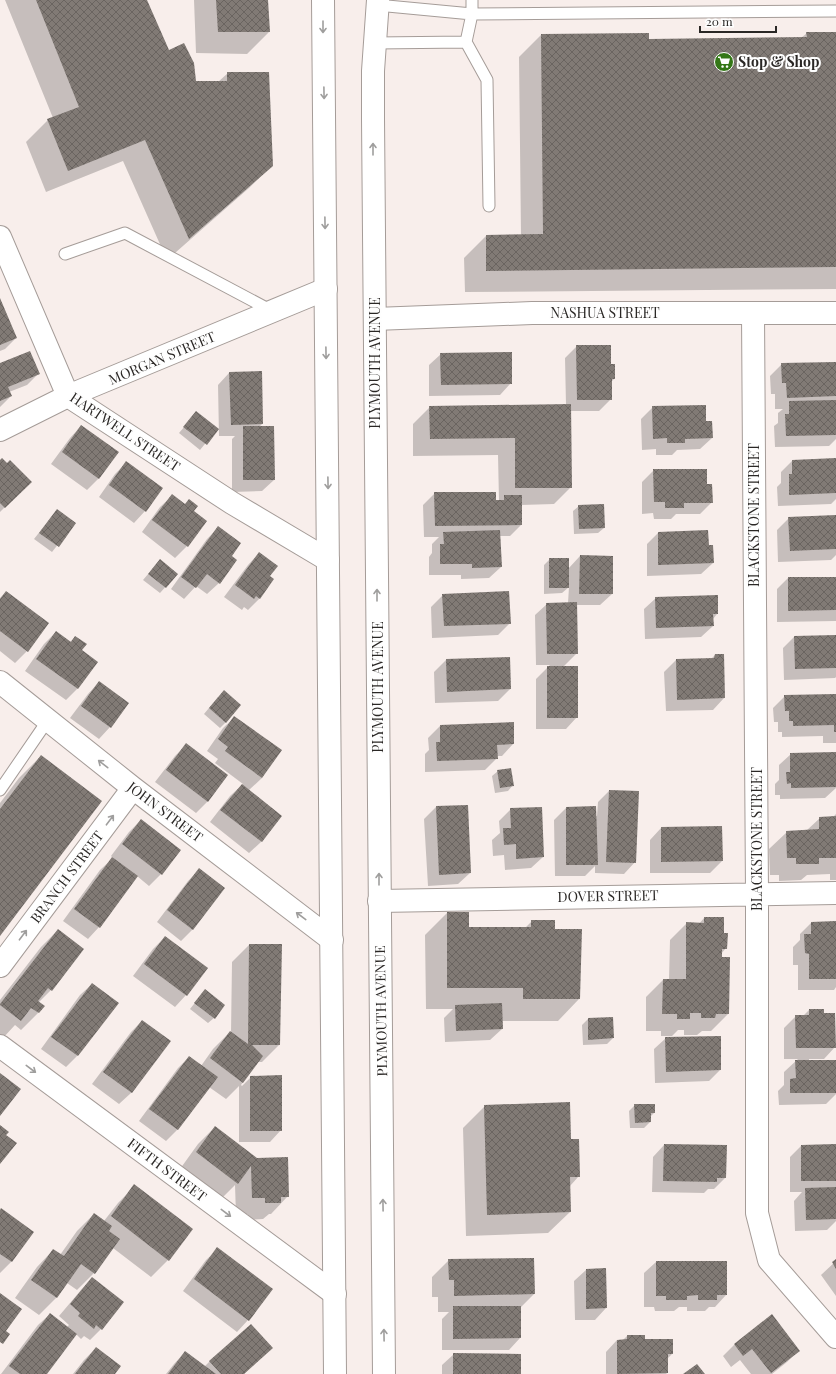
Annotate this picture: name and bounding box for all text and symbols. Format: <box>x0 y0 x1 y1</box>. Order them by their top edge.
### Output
scale bar <box>700 8 776 34</box>
text: 20 m <box>706 13 733 29</box>
one-way arrow <box>319 20 327 33</box>
supermarket icon: Stop & Shop <box>713 51 735 73</box>
place label: Stop & Shop <box>738 52 819 71</box>
one-way arrow <box>320 86 328 99</box>
one-way arrow <box>369 143 377 156</box>
one-way arrow <box>321 216 329 229</box>
street label: PLYMOUTH AVENUE <box>365 297 384 429</box>
street label: NASHUA STREET <box>550 303 660 322</box>
street label: MORGAN STREET <box>106 326 218 389</box>
one-way arrow <box>322 346 330 359</box>
street label: HARTWELL STREET <box>66 388 184 476</box>
street label: BLACKSTONE STREET <box>744 443 763 587</box>
one-way arrow <box>324 476 332 489</box>
one-way arrow <box>373 589 381 602</box>
street label: PLYMOUTH AVENUE <box>368 621 387 753</box>
one-way arrow <box>97 760 108 769</box>
street label: BLACKSTONE STREET <box>747 767 766 911</box>
street label: JOHN STREET <box>123 776 207 846</box>
one-way arrow <box>106 814 114 825</box>
street label: BRANCH STREET <box>26 826 108 927</box>
one-way arrow <box>375 873 383 886</box>
street label: DOVER STREET <box>557 885 659 906</box>
one-way arrow <box>295 912 306 920</box>
one-way arrow <box>19 929 28 940</box>
street label: PLYMOUTH AVENUE <box>370 945 391 1077</box>
one-way arrow <box>26 1065 37 1074</box>
street label: FIFTH STREET <box>124 1134 211 1206</box>
one-way arrow <box>379 1199 387 1212</box>
one-way arrow <box>220 1209 231 1218</box>
one-way arrow <box>380 1329 388 1342</box>

